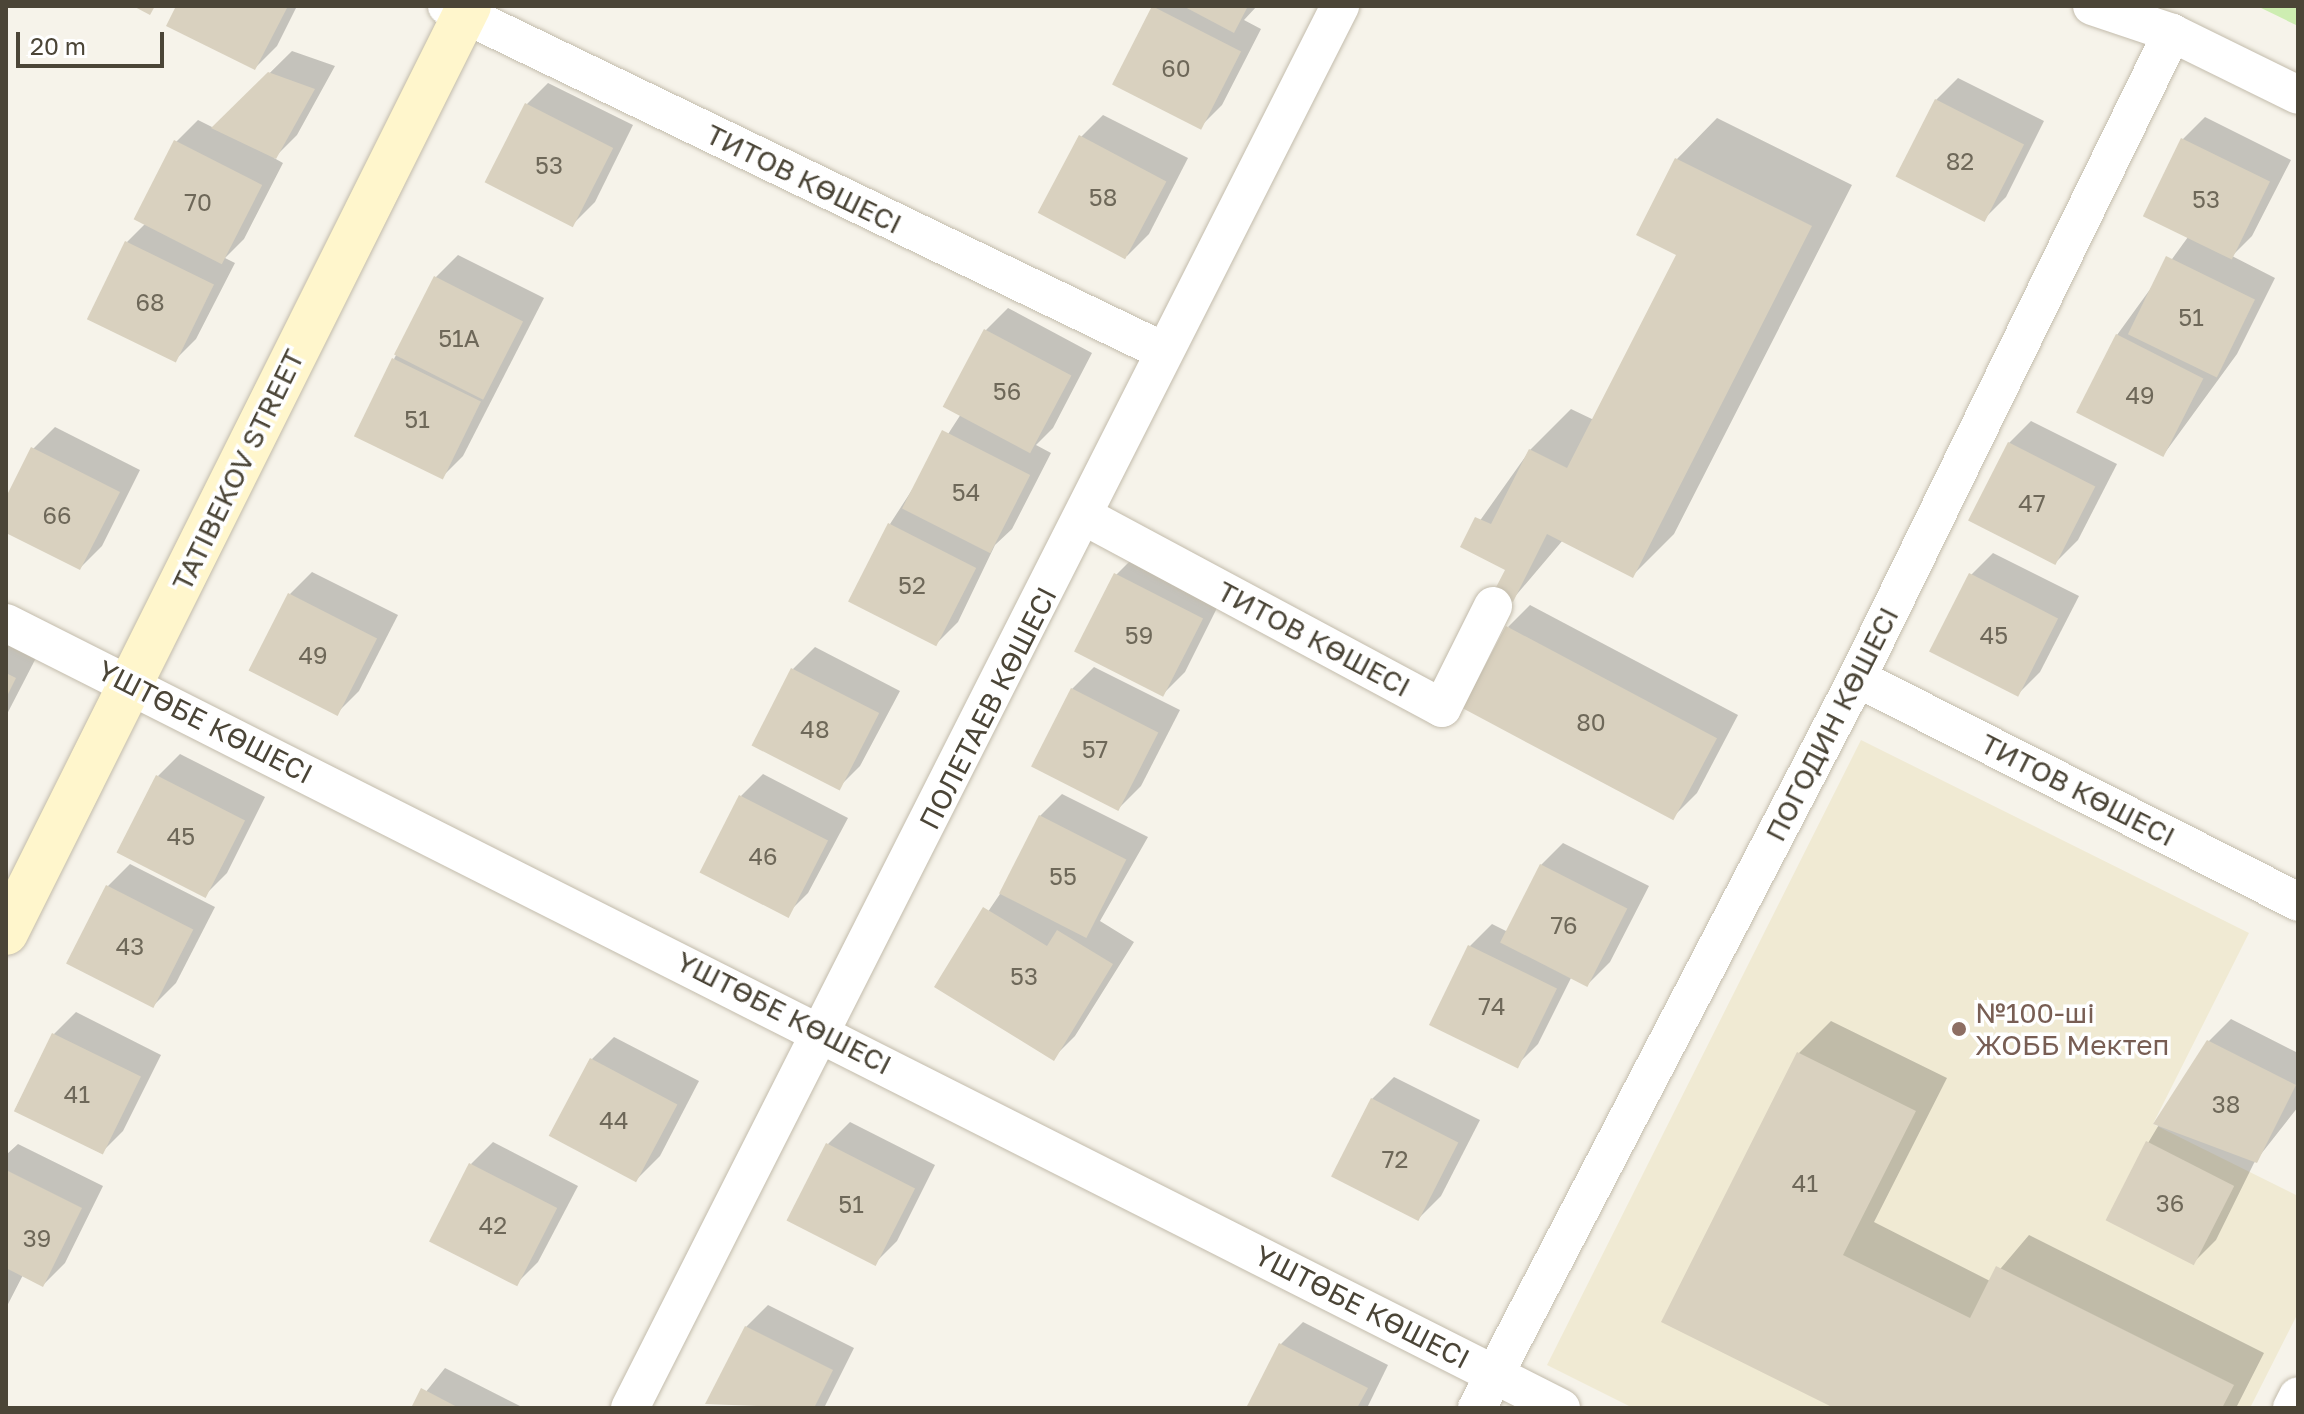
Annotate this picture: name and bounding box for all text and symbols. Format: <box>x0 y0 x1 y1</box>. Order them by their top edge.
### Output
scale bar <box>20 16 168 66</box>
text: 20 m <box>30 31 86 60</box>
house number: 60 <box>1161 54 1191 82</box>
street label: ТИТОВ КӨШЕСІ <box>701 117 907 241</box>
house number: 82 <box>1946 147 1974 175</box>
house number: 53 <box>535 151 563 179</box>
house number: 58 <box>1089 183 1117 211</box>
house number: 53 <box>2192 185 2220 213</box>
house number: 70 <box>184 188 212 216</box>
house number: 68 <box>135 288 165 316</box>
house number: 51 <box>2178 303 2204 331</box>
house number: 51А <box>438 324 480 352</box>
street label: TATIBEKOV STREET <box>165 344 311 596</box>
house number: 56 <box>993 377 1021 405</box>
house number: 49 <box>2125 381 2155 409</box>
house number: 51 <box>404 405 430 433</box>
house number: 54 <box>952 478 980 506</box>
house number: 47 <box>2018 489 2046 517</box>
house number: 66 <box>42 501 72 529</box>
house number: 52 <box>898 571 926 599</box>
street label: ТИТОВ КӨШЕСІ <box>1212 574 1416 704</box>
street label: ПОЛЕТАЕВ КӨШЕСІ <box>912 581 1064 835</box>
street label: ПОГОДИН КӨШЕСІ <box>1758 601 1906 847</box>
house number: 59 <box>1125 621 1153 649</box>
house number: 45 <box>1980 621 2008 649</box>
house number: 49 <box>298 641 328 669</box>
street label: ҮШТӨБЕ КӨШЕСІ <box>92 653 318 791</box>
house number: 80 <box>1576 708 1606 736</box>
house number: 48 <box>800 715 830 743</box>
street label: ТИТОВ КӨШЕСІ <box>1975 727 2181 853</box>
house number: 57 <box>1082 735 1108 763</box>
house number: 45 <box>167 822 195 850</box>
house number: 46 <box>748 842 778 870</box>
house number: 55 <box>1049 862 1077 890</box>
house number: 76 <box>1550 911 1578 939</box>
house number: 43 <box>116 932 144 960</box>
street label: ҮШТӨБЕ КӨШЕСІ <box>671 944 897 1082</box>
house number: 53 <box>1010 962 1038 990</box>
house number: 74 <box>1478 992 1506 1020</box>
place label: №100-ші ЖОББ Мектеп <box>1975 996 2169 1062</box>
marker: №100-ші ЖОББ Мектеп <box>1950 1020 1968 1038</box>
house number: 41 <box>64 1080 90 1108</box>
house number: 38 <box>2212 1090 2240 1118</box>
house number: 44 <box>599 1106 629 1134</box>
house number: 72 <box>1382 1145 1408 1173</box>
house number: 41 <box>1792 1169 1818 1197</box>
house number: 36 <box>2156 1189 2184 1217</box>
house number: 51 <box>838 1190 864 1218</box>
house number: 42 <box>479 1211 507 1239</box>
house number: 39 <box>23 1224 51 1252</box>
street label: ҮШТӨБЕ КӨШЕСІ <box>1249 1238 1475 1376</box>

